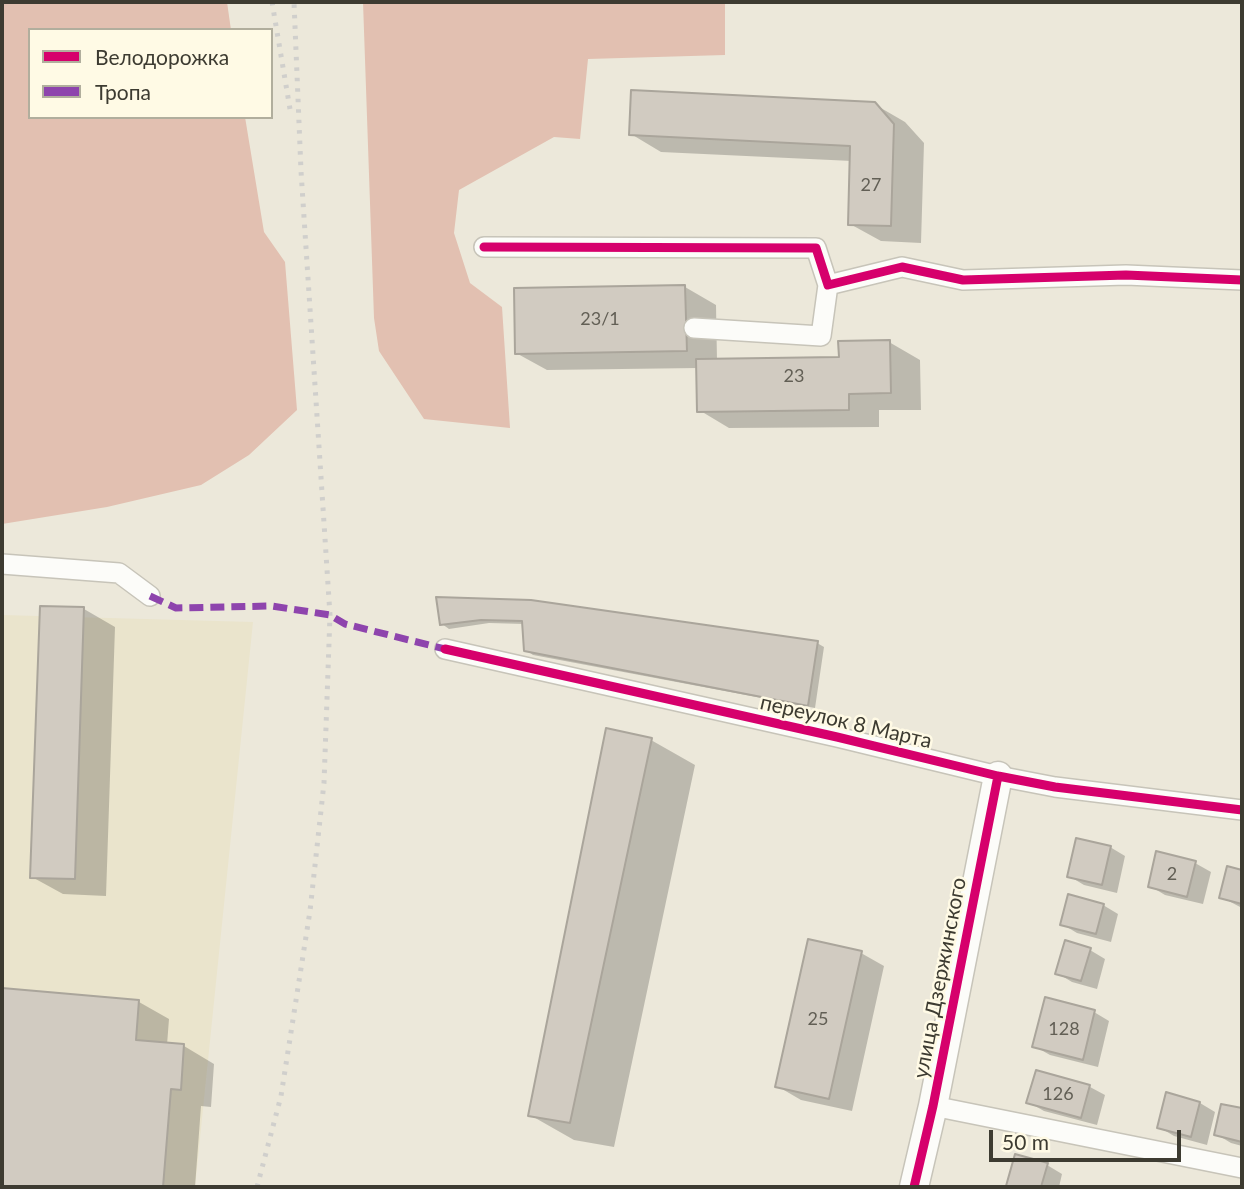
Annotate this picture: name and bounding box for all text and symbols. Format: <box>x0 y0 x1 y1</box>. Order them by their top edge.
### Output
legend <box>28 28 273 119</box>
text: Велодорожка <box>95 44 229 69</box>
text: Тропа <box>95 79 151 104</box>
house number: 27 <box>861 174 881 196</box>
house number: 23/1 <box>580 308 620 330</box>
house number: 23 <box>784 365 804 387</box>
street label: переулок 8 Марта <box>758 690 934 754</box>
house number: 2 <box>1167 863 1177 885</box>
street label: улица Дзержинского <box>908 875 972 1081</box>
house number: 25 <box>808 1008 828 1030</box>
house number: 128 <box>1048 1018 1080 1040</box>
house number: 126 <box>1042 1083 1074 1105</box>
scale bar <box>992 1116 1184 1160</box>
text: 50 m <box>1002 1129 1049 1154</box>

